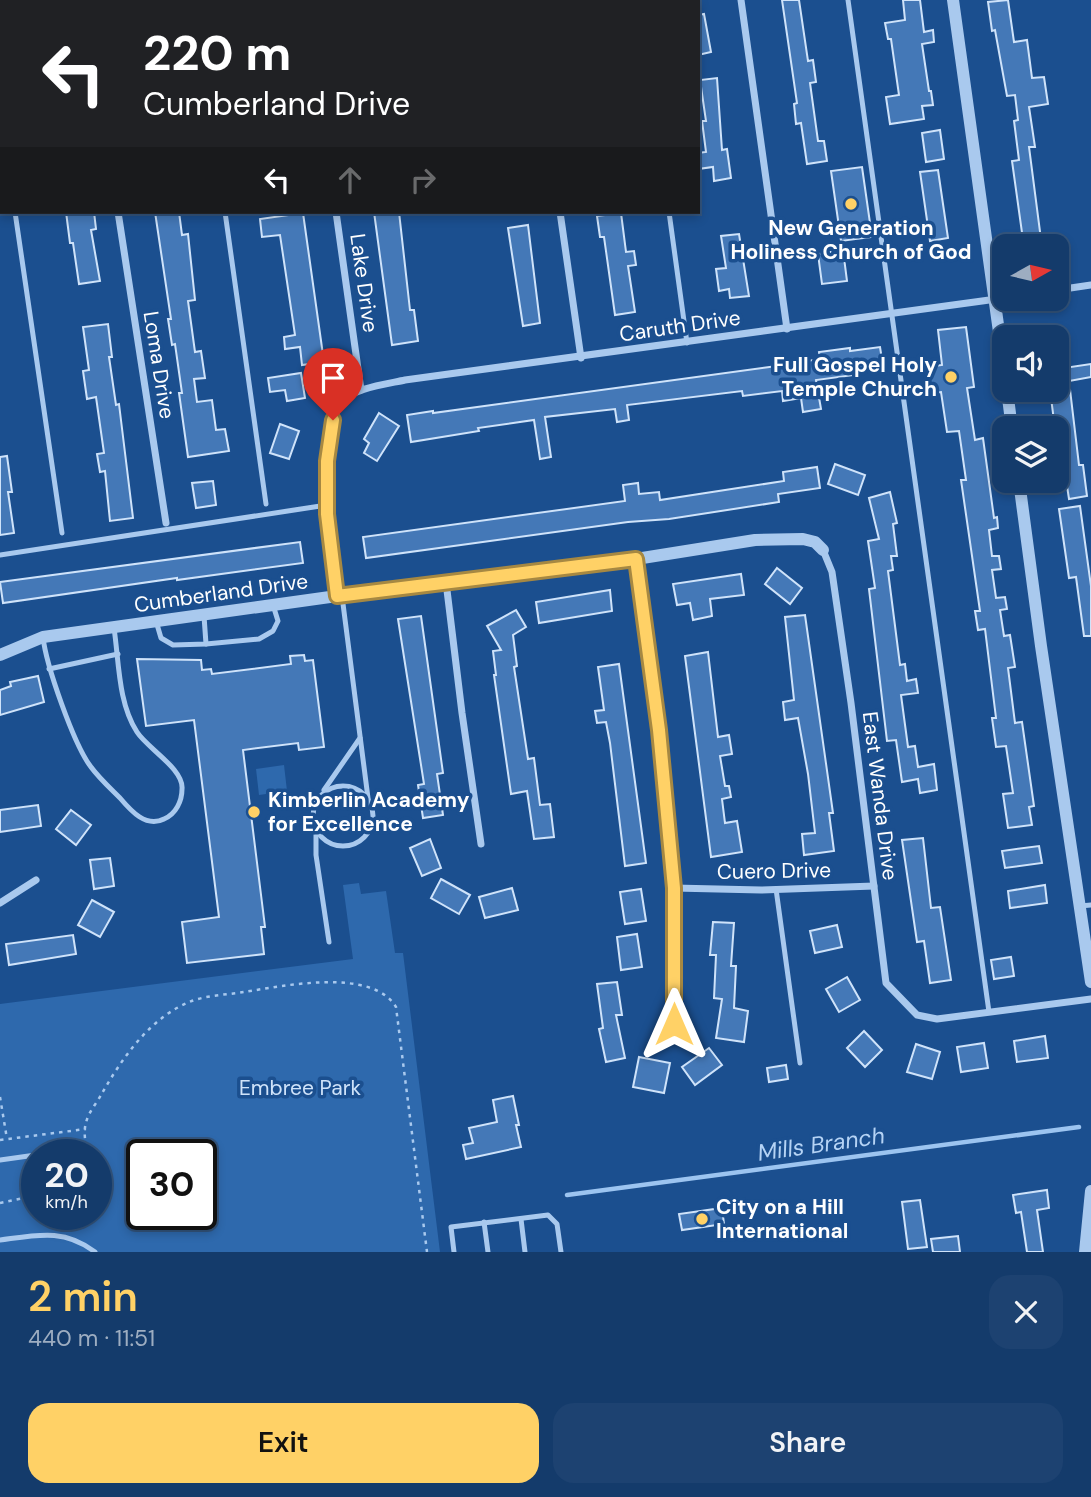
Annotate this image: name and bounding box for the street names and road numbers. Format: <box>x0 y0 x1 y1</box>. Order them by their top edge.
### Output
street label: Lake Drive <box>343 232 385 334</box>
street label: Caruth Drive <box>618 304 742 348</box>
street label: Loma Drive <box>137 309 181 421</box>
street label: Cumberland Drive <box>132 567 310 619</box>
street label: East Wanda Drive <box>856 710 904 882</box>
street label: Cuero Drive <box>717 856 831 886</box>

